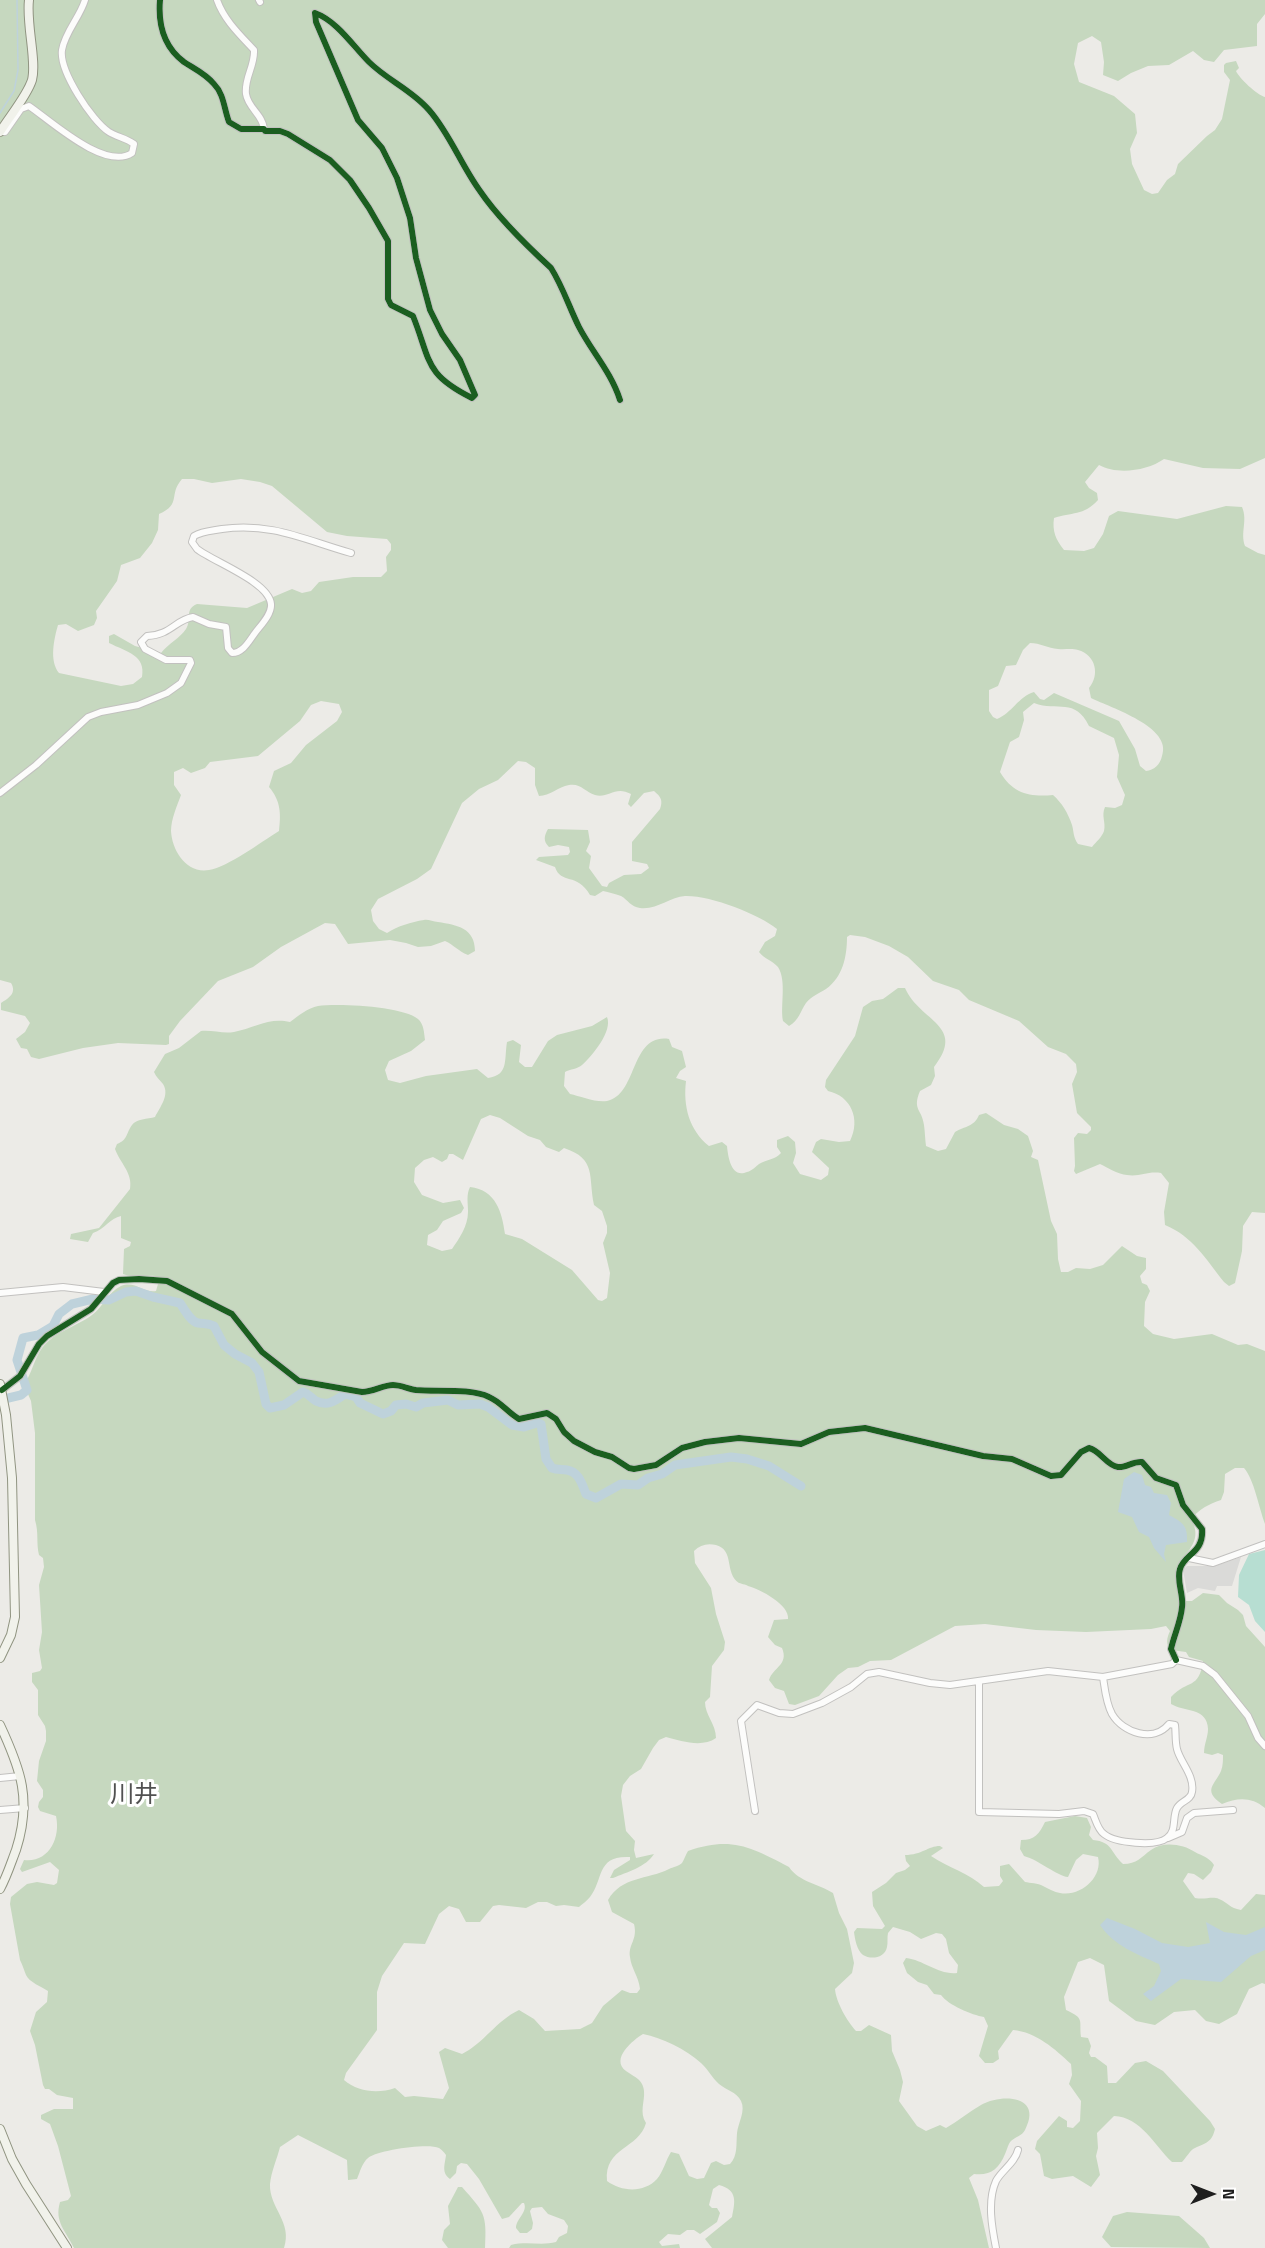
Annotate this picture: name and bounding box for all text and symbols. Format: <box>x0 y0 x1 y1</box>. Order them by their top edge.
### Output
district label: 川井 <box>110 1782 158 1810</box>
north arrow <box>1181 2164 1241 2224</box>
text: N <box>1217 2188 1241 2200</box>

